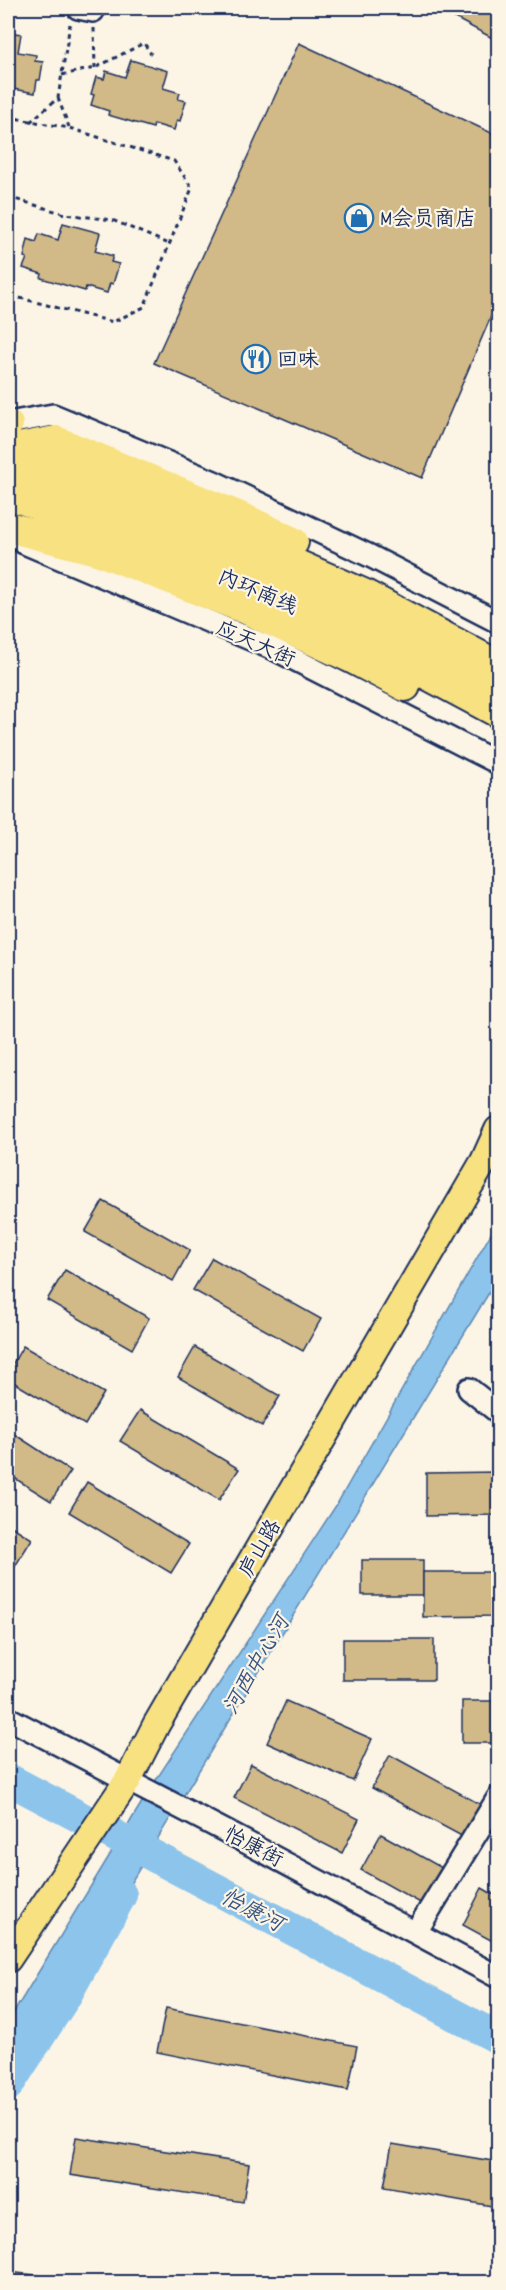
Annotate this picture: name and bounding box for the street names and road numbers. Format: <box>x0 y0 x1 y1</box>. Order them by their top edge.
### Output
street label: 内环南线 <box>212 564 301 624</box>
street label: 应天大街 <box>210 615 299 677</box>
street label: 庐山路 <box>233 1515 290 1584</box>
street label: 怡康街 <box>218 1821 287 1877</box>

